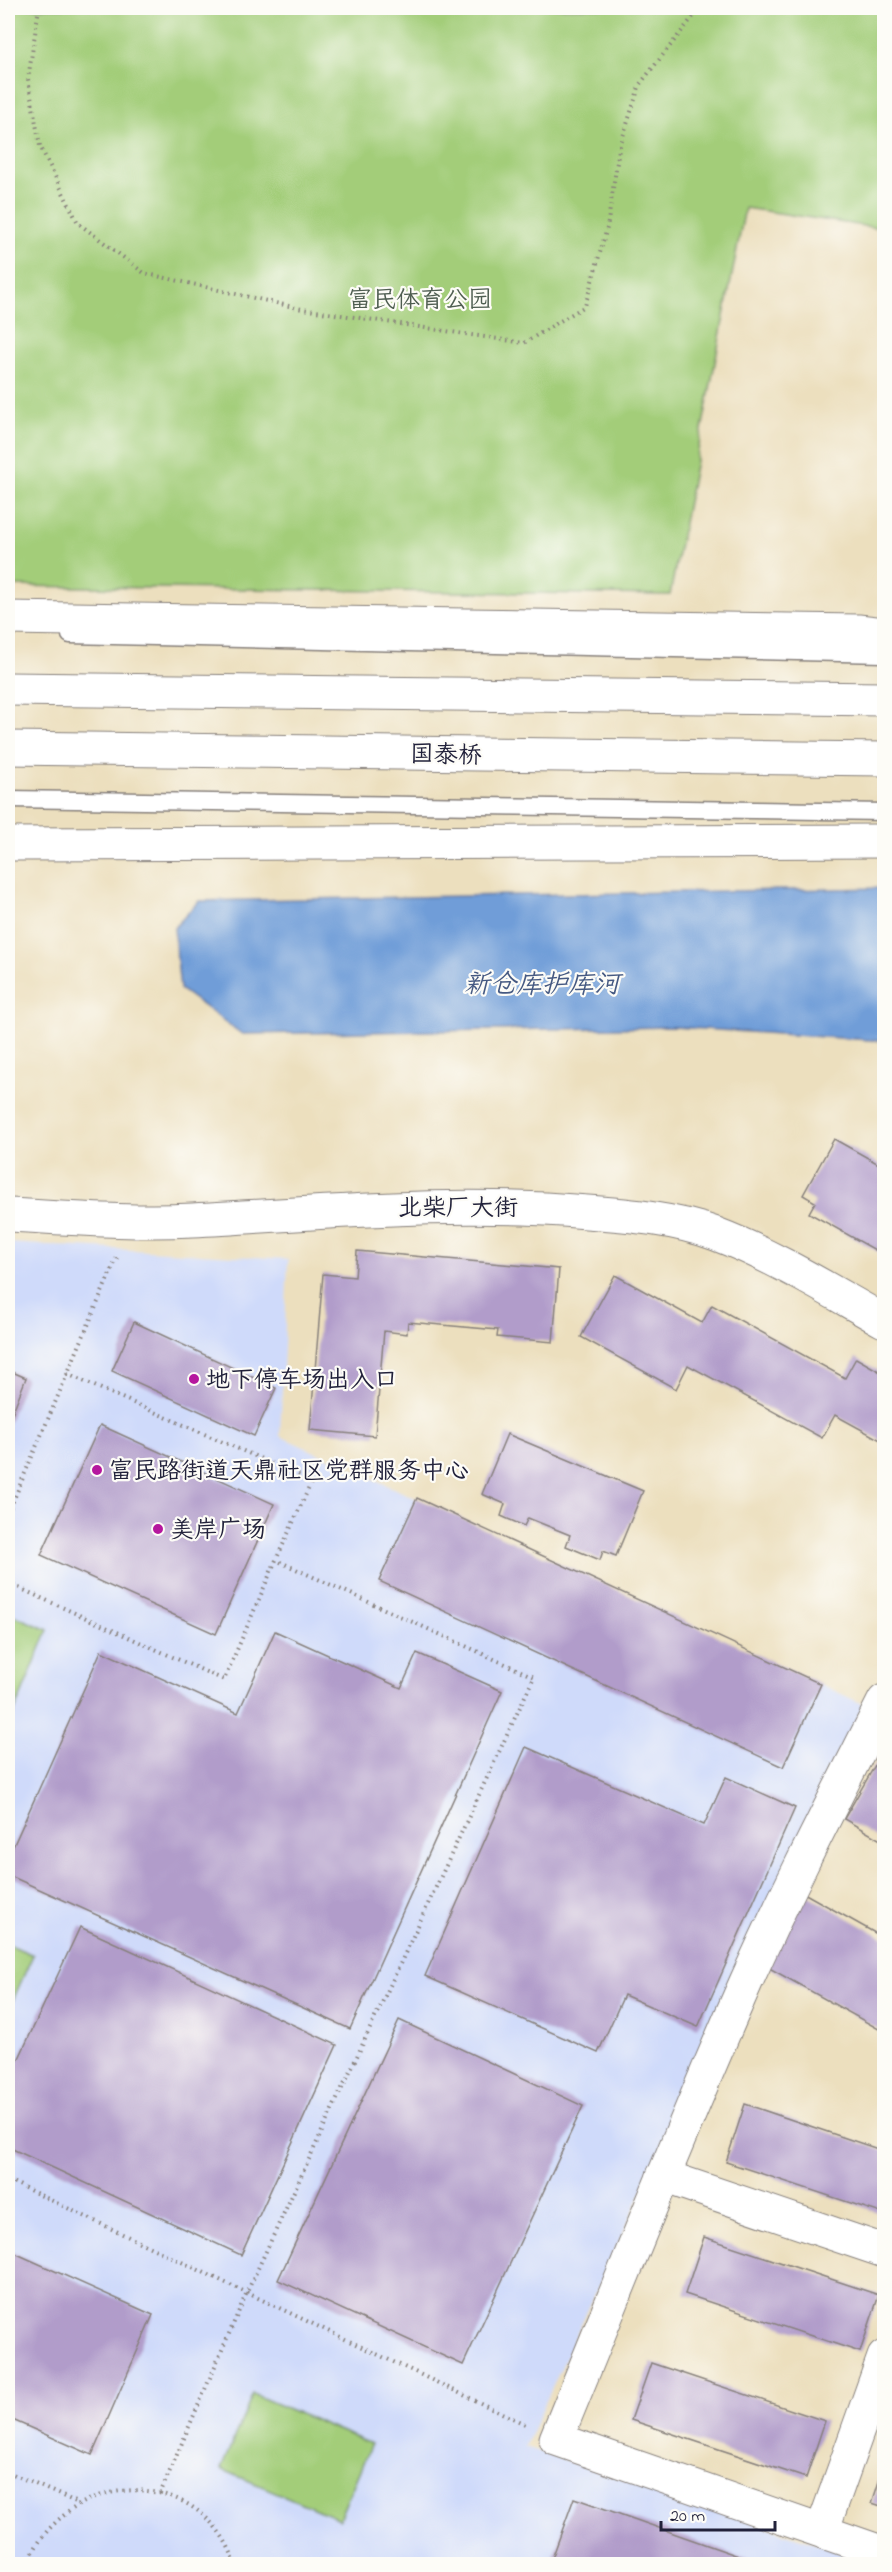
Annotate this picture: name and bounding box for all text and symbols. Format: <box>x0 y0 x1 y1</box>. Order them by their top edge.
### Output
park label: 富民体育公园 <box>348 284 492 319</box>
street label: 国泰桥 <box>410 738 482 775</box>
water label: 新仓库护库河 <box>464 967 624 1005</box>
street label: 北柴厂大街 <box>398 1192 518 1227</box>
place label: 地下停车场出入口 <box>206 1364 398 1399</box>
marker: 地下停车场出入口 <box>187 1372 201 1386</box>
place label: 富民路街道天鼎社区党群服务中心 <box>109 1455 469 1490</box>
marker: 富民路街道天鼎社区党群服务中心 <box>90 1463 104 1477</box>
place label: 美岸广场 <box>170 1514 266 1549</box>
marker: 美岸广场 <box>151 1522 165 1536</box>
scale bar <box>661 2494 775 2532</box>
text: 20 m <box>670 2504 705 2530</box>

